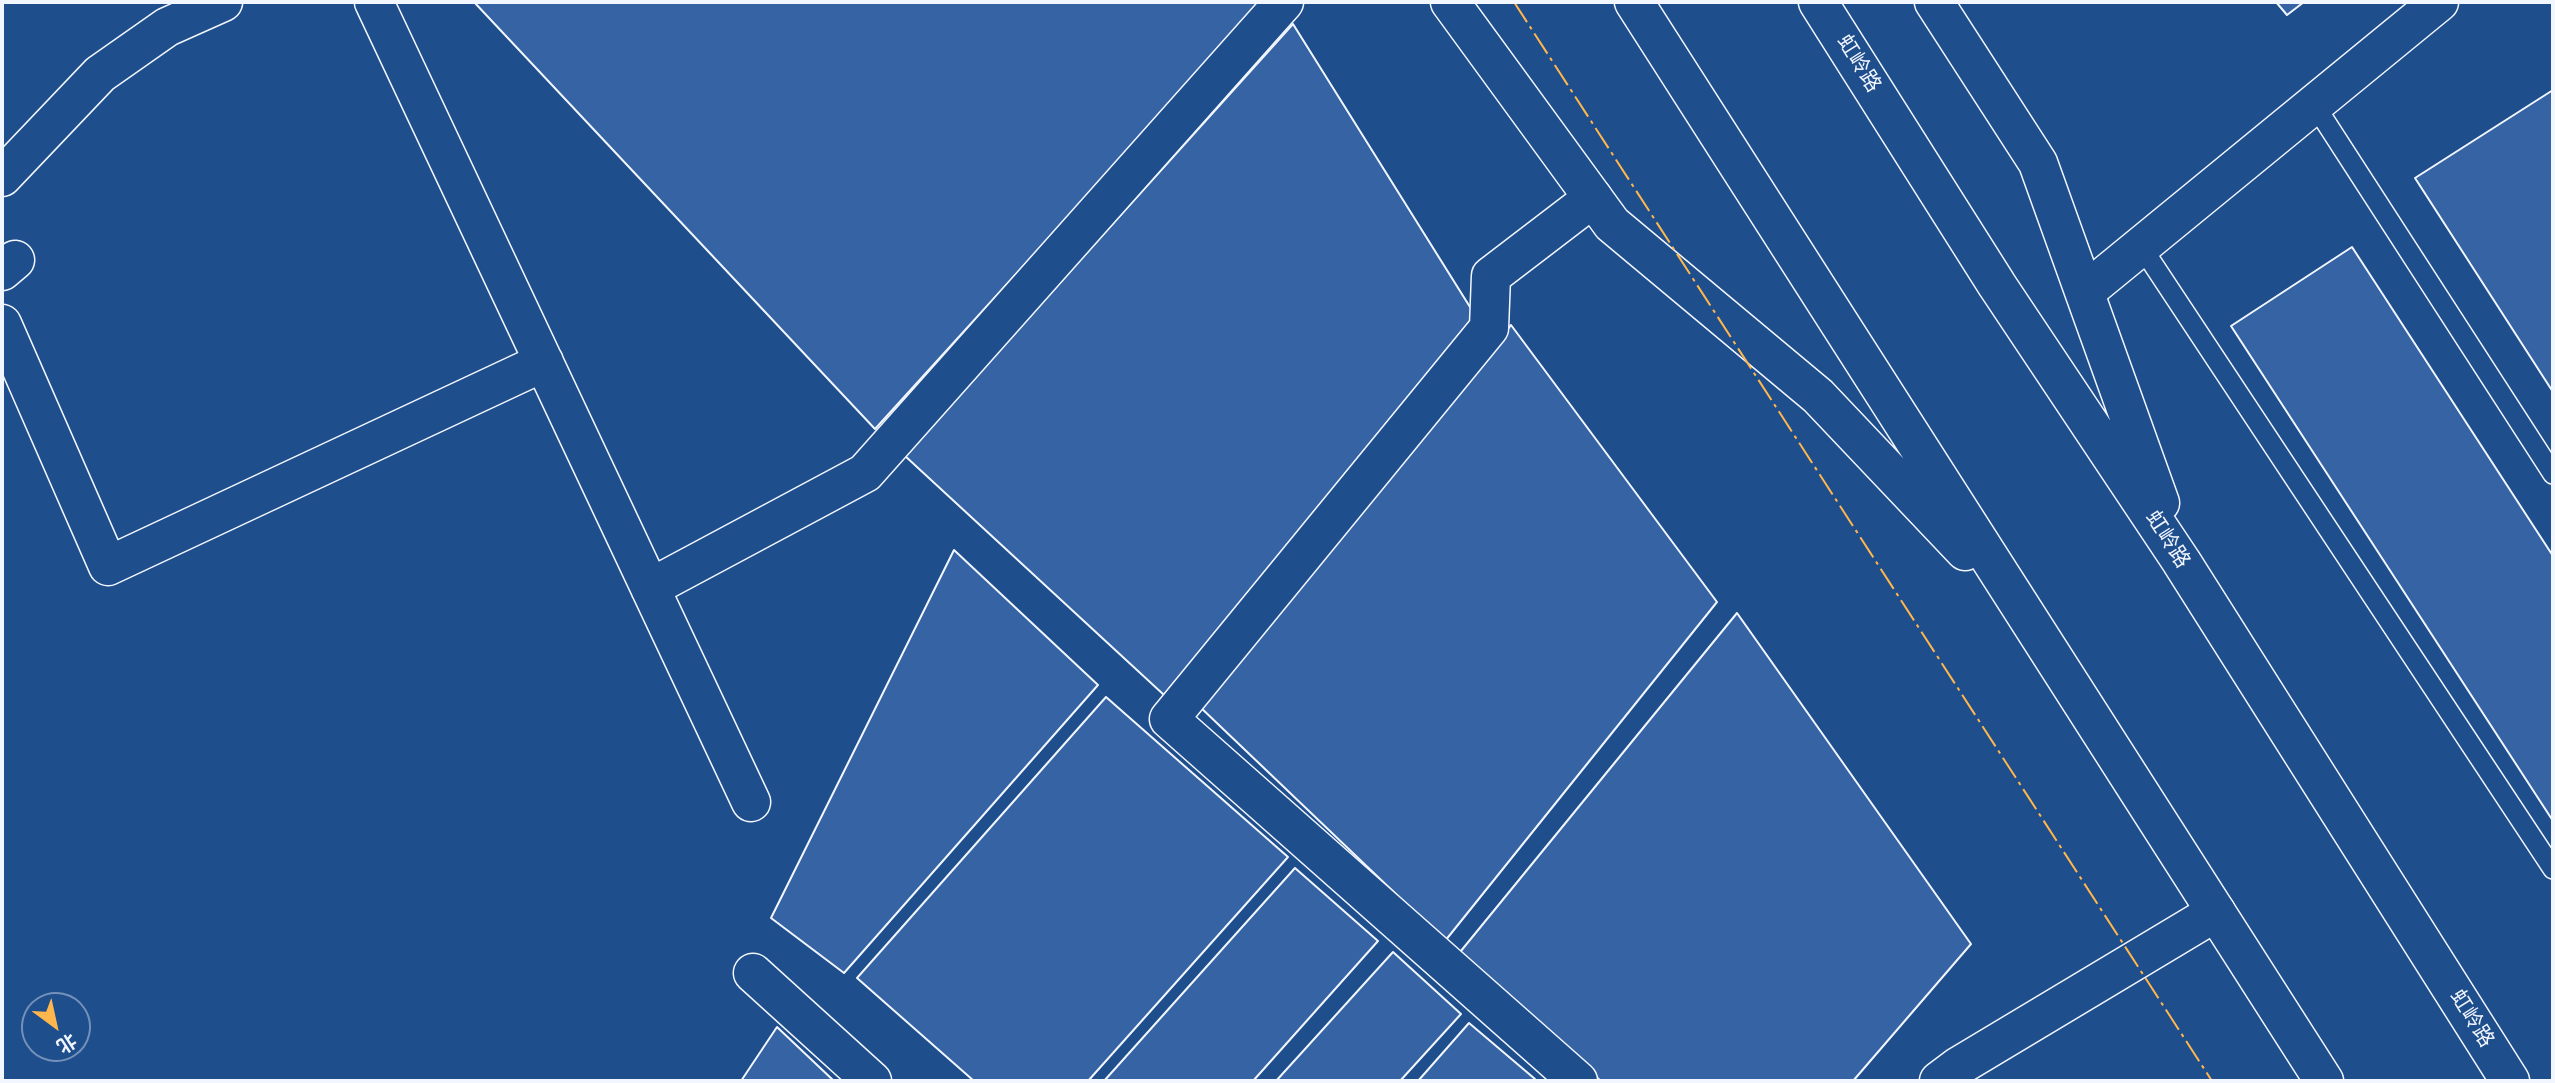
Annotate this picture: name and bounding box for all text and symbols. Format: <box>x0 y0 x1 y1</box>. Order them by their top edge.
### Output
street label: 虹岭路 <box>1831 31 1885 97</box>
street label: 虹岭路 <box>2139 507 2195 573</box>
street label: 虹岭路 <box>2444 986 2498 1052</box>
north arrow <box>21 992 91 1062</box>
text: 北 <box>53 1029 80 1057</box>

